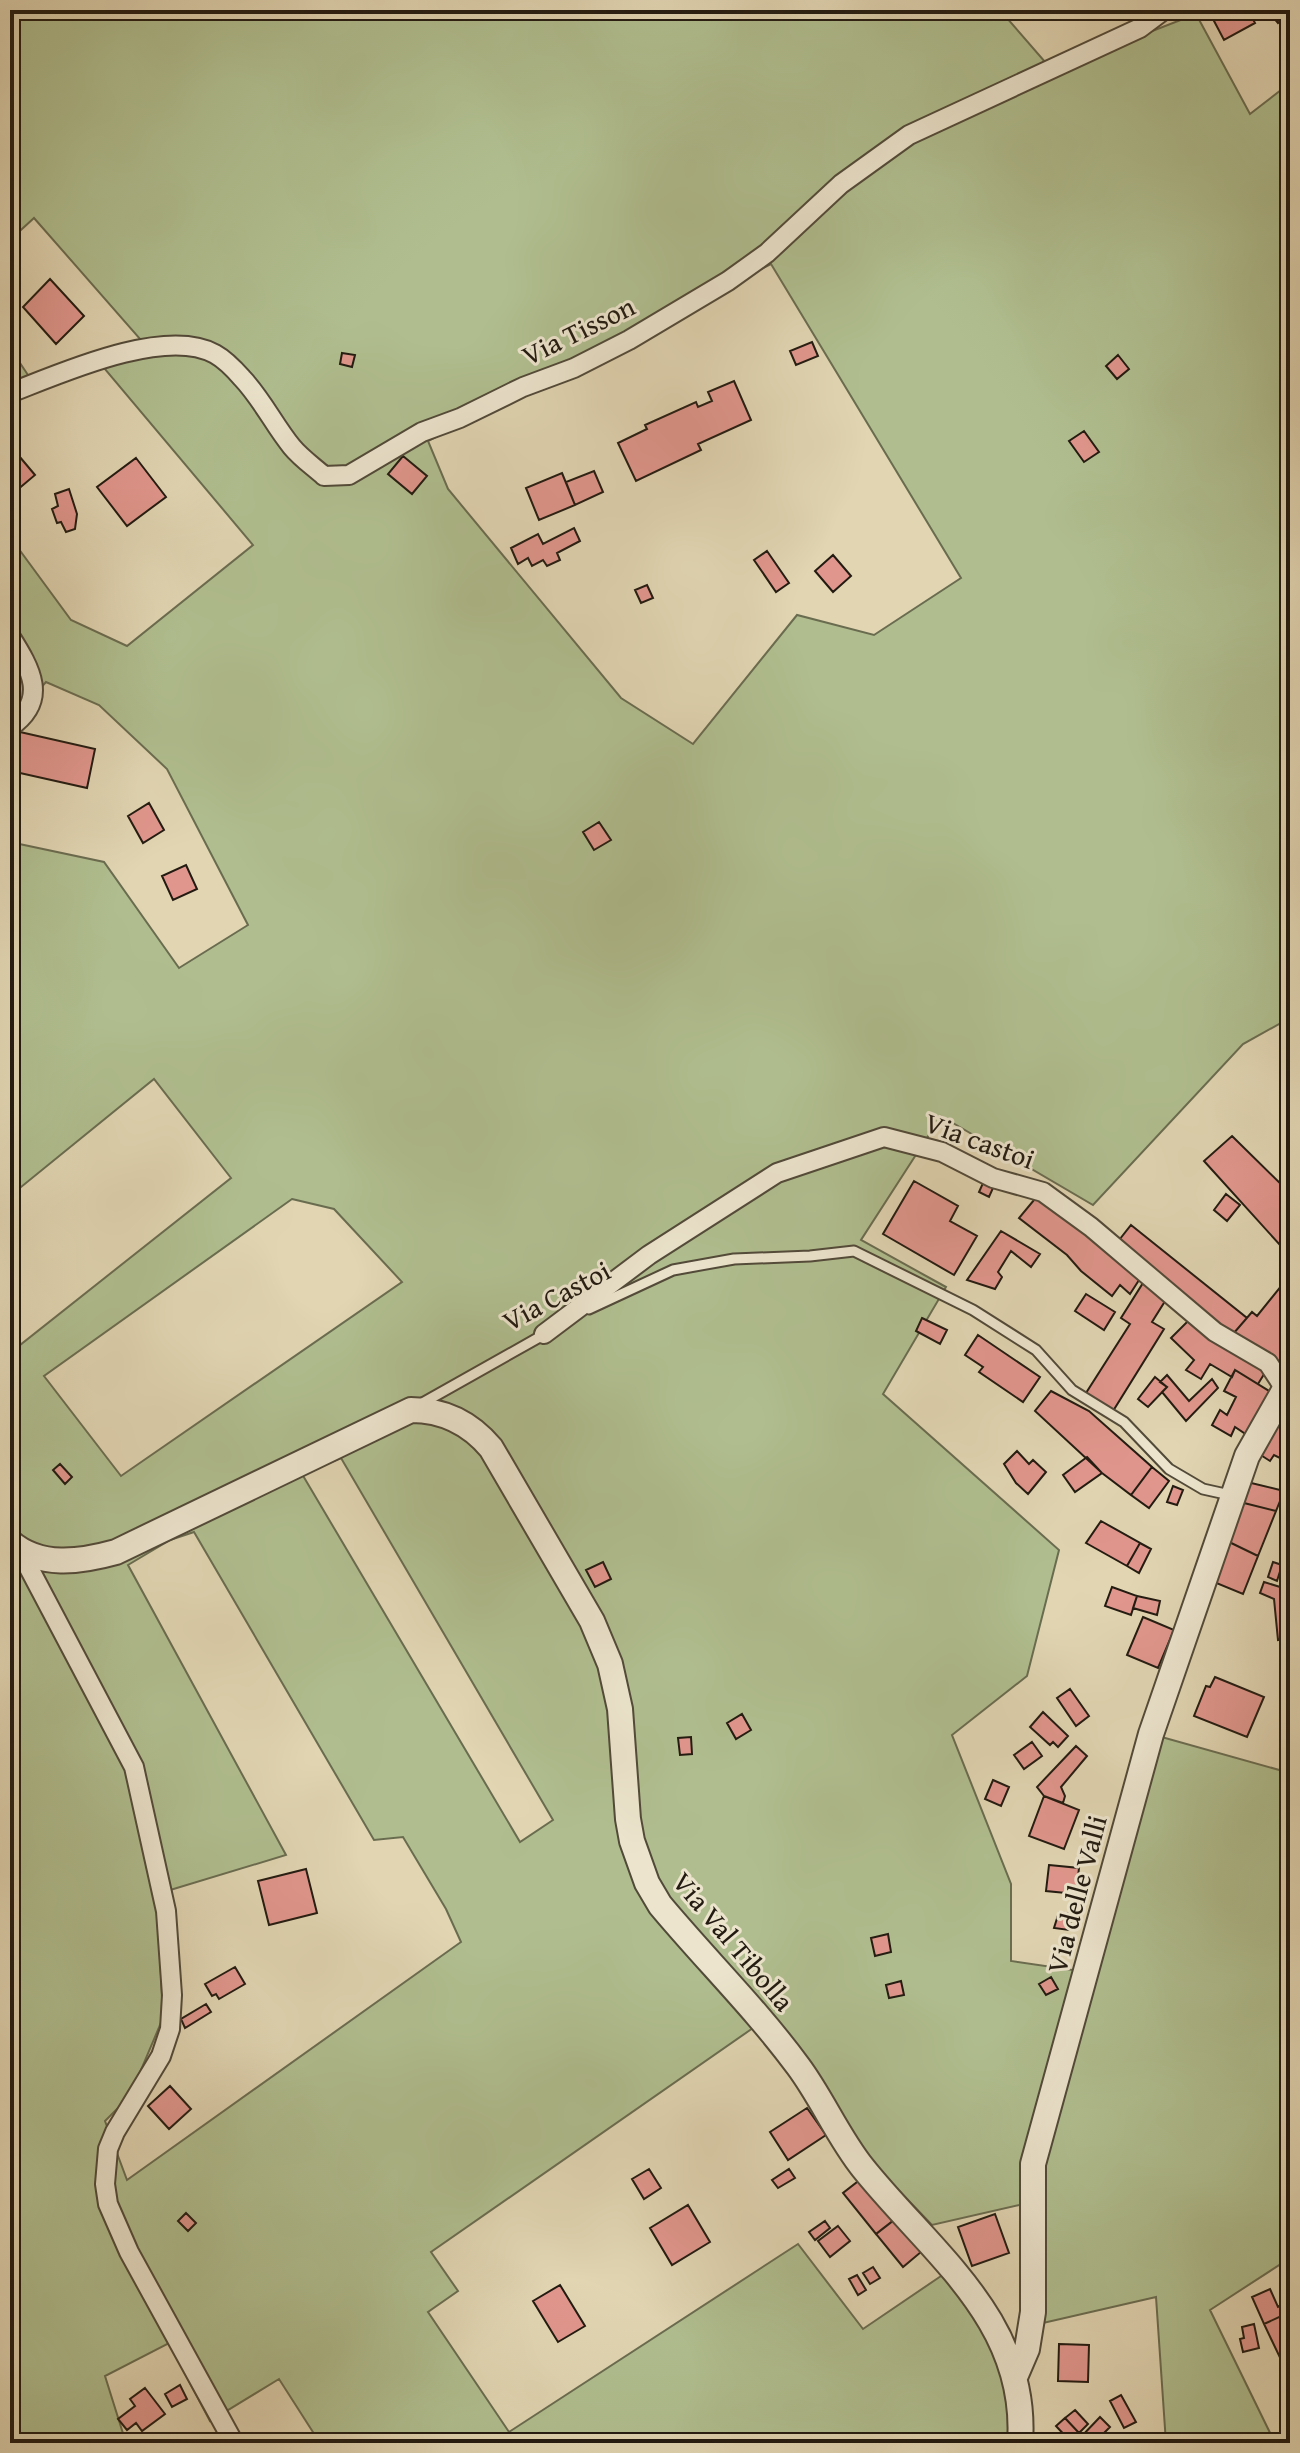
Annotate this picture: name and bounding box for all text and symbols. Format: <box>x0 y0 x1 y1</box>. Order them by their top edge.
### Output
street label: Via Tisson <box>514 285 642 375</box>
street label: Via castoi <box>919 1101 1041 1179</box>
street label: Via Castoi <box>495 1249 617 1341</box>
street label: Via delle Valli <box>1035 1810 1117 1978</box>
street label: Via Val Tibolla <box>663 1862 805 2020</box>

